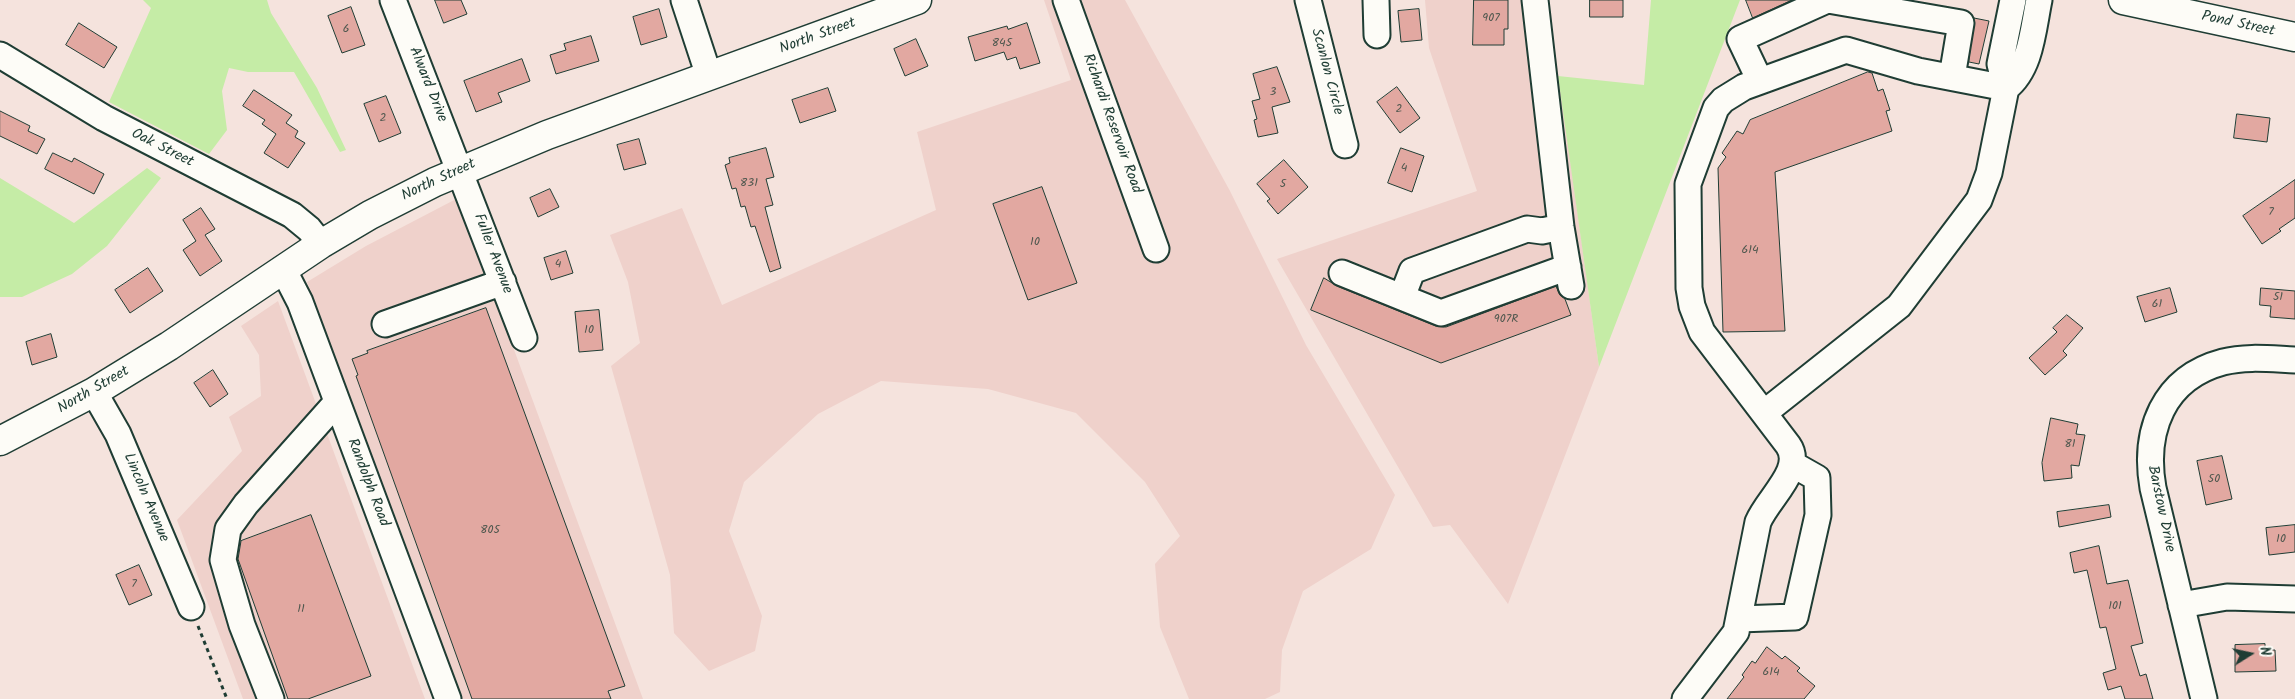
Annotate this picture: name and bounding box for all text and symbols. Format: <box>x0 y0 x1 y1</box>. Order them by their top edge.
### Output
street label: Pond Street <box>2200 8 2276 42</box>
house number: 907 <box>1482 12 1500 26</box>
street label: North Street <box>777 15 859 59</box>
house number: 6 <box>343 23 349 37</box>
street label: Scanlon Circle <box>1306 27 1346 117</box>
house number: 845 <box>992 37 1012 51</box>
street label: Alward Drive <box>404 45 450 125</box>
street label: Richardi Reservoir Road <box>1077 52 1145 196</box>
house number: 3 <box>1270 86 1276 100</box>
house number: 2 <box>1396 103 1402 117</box>
house number: 2 <box>380 112 386 126</box>
street label: Oak Street <box>128 126 196 172</box>
street label: North Street <box>399 156 479 206</box>
house number: 4 <box>1401 162 1407 176</box>
house number: 831 <box>740 177 758 191</box>
house number: 5 <box>1280 178 1286 192</box>
house number: 7 <box>2268 206 2274 220</box>
street label: Fuller Avenue <box>468 211 516 297</box>
house number: 10 <box>1030 236 1040 250</box>
house number: 614 <box>1741 244 1759 258</box>
house number: 4 <box>555 258 561 272</box>
house number: 51 <box>2273 291 2283 305</box>
house number: 61 <box>2152 298 2162 312</box>
house number: 907R <box>1494 313 1518 327</box>
house number: 10 <box>584 324 594 338</box>
street label: North Street <box>55 363 133 419</box>
street label: Randolph Road <box>342 436 392 530</box>
house number: 81 <box>2065 438 2075 452</box>
street label: Lincoln Avenue <box>118 451 172 545</box>
street label: Barstow Drive <box>2142 464 2178 554</box>
house number: 50 <box>2208 473 2220 487</box>
house number: 805 <box>480 524 500 538</box>
house number: 10 <box>2276 533 2286 547</box>
house number: 7 <box>131 578 137 592</box>
house number: 101 <box>2108 600 2122 614</box>
house number: 11 <box>297 603 305 617</box>
north arrow <box>2225 629 2275 679</box>
text: N <box>2253 645 2276 658</box>
house number: 614 <box>1762 666 1780 680</box>

